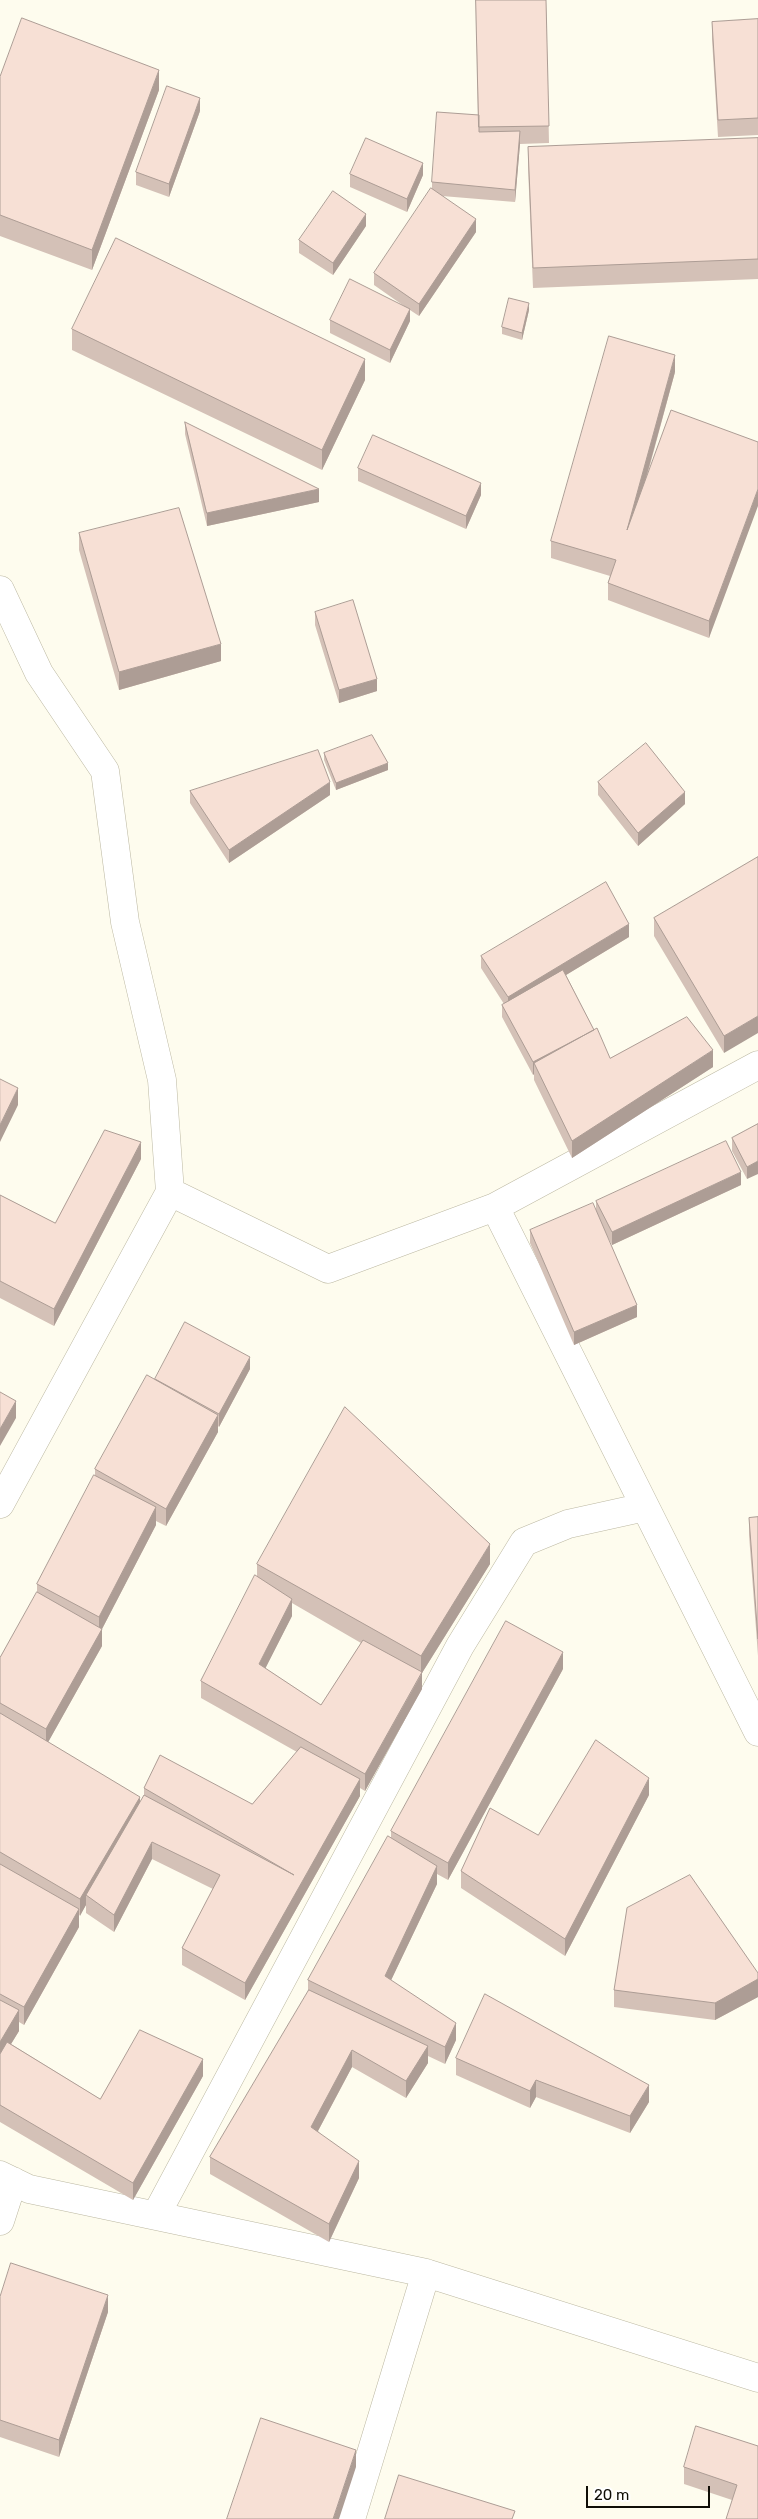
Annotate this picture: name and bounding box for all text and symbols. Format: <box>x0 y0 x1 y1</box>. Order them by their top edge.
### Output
scale bar <box>588 2476 712 2508</box>
text: 20 m <box>594 2486 629 2504</box>

